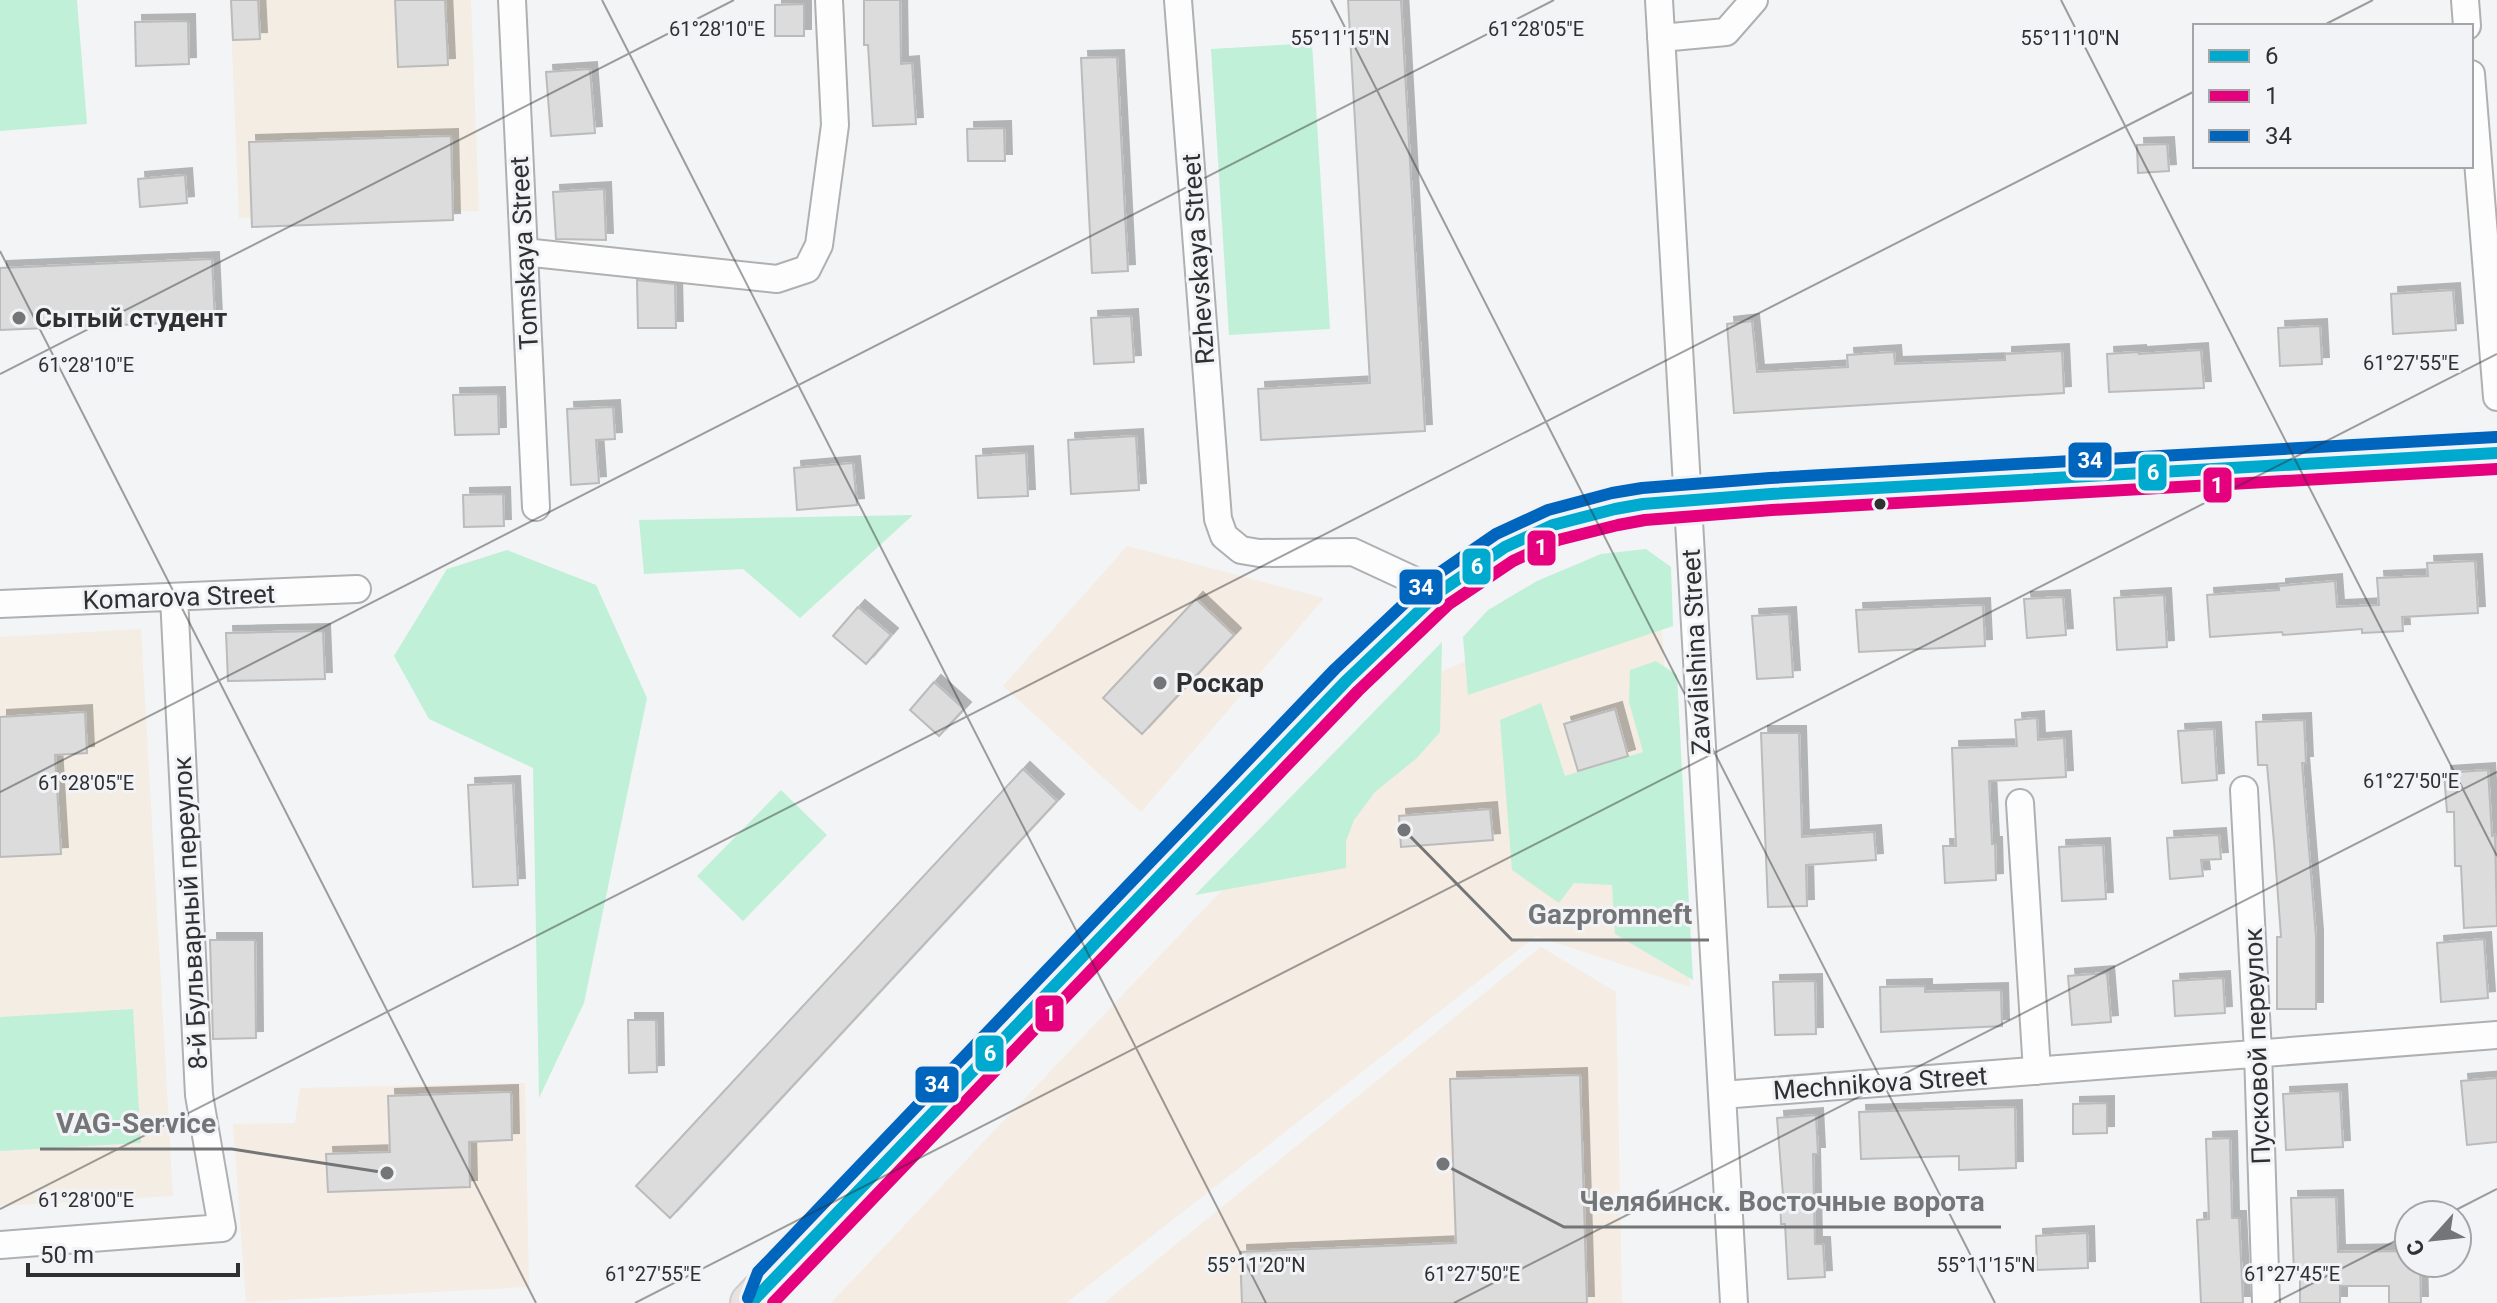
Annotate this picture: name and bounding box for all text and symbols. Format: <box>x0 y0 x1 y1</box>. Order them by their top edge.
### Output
text: 61°28'10"E <box>669 17 765 41</box>
text: 61°28'05"E <box>1488 17 1584 41</box>
legend <box>2193 24 2473 168</box>
text: 55°11'15"N <box>1290 26 1390 50</box>
text: 55°11'10"N <box>2020 26 2120 50</box>
text: 6 <box>2265 42 2279 70</box>
text: 1 <box>2265 82 2279 110</box>
text: 34 <box>2265 122 2292 150</box>
street label: Rzhevskaya Street <box>1176 153 1220 365</box>
street label: Tomskaya Street <box>504 155 544 351</box>
place label: Сытый студент <box>35 303 227 333</box>
marker: Сытый студент <box>10 309 28 327</box>
text: 61°27'55"E <box>2363 351 2459 375</box>
text: 61°28'10"E <box>38 353 134 377</box>
line badge: 34 <box>2067 441 2113 479</box>
text: 34 <box>2077 448 2103 473</box>
line badge: 6 <box>2137 453 2168 492</box>
text: 6 <box>2147 460 2159 485</box>
line badge: 1 <box>2202 466 2233 504</box>
text: 1 <box>2211 473 2223 498</box>
unlabelled marker <box>1872 496 1888 512</box>
line badge: 1 <box>1526 529 1557 567</box>
text: 1 <box>1535 535 1547 560</box>
line badge: 6 <box>1461 547 1492 586</box>
street label: Zavalishina Street <box>1676 548 1716 756</box>
text: 6 <box>1471 554 1483 579</box>
line badge: 34 <box>1398 568 1444 606</box>
text: 34 <box>1408 575 1434 600</box>
street label: Komarova Street <box>82 579 276 615</box>
place label: Роскар <box>1176 668 1264 698</box>
marker: Роскар <box>1151 674 1169 692</box>
street label: 8-й Бульварный переулок <box>167 756 213 1070</box>
text: 61°27'50"E <box>2363 769 2459 793</box>
text: 61°28'05"E <box>38 771 134 795</box>
callout: Gazpromneft <box>1512 888 1709 940</box>
text: Gazpromneft <box>1528 898 1692 931</box>
street label: Пусковой переулок <box>2238 927 2276 1165</box>
line badge: 1 <box>1034 994 1065 1033</box>
text: 1 <box>1044 1001 1056 1026</box>
line badge: 6 <box>974 1034 1005 1073</box>
text: 6 <box>984 1041 996 1066</box>
street label: Mechnikova Street <box>1772 1061 1988 1105</box>
line badge: 34 <box>914 1065 960 1104</box>
text: 34 <box>924 1072 950 1097</box>
callout: VAG-Service <box>40 1097 232 1149</box>
text: VAG-Service <box>56 1107 216 1140</box>
callout: Челябинск. Восточные ворота <box>1564 1175 2001 1227</box>
text: Челябинск. Восточные ворота <box>1579 1185 1985 1218</box>
text: 61°28'00"E <box>38 1188 134 1212</box>
north arrow <box>2393 1199 2473 1279</box>
scale bar <box>28 1227 238 1277</box>
text: С <box>2401 1236 2430 1260</box>
text: 50 m <box>40 1241 94 1269</box>
text: 55°11'20"N <box>1206 1253 1306 1277</box>
text: 55°11'15"N <box>1936 1253 2036 1277</box>
text: 61°27'55"E <box>605 1262 701 1286</box>
text: 61°27'50"E <box>1424 1262 1520 1286</box>
text: 61°27'45"E <box>2244 1262 2340 1286</box>

